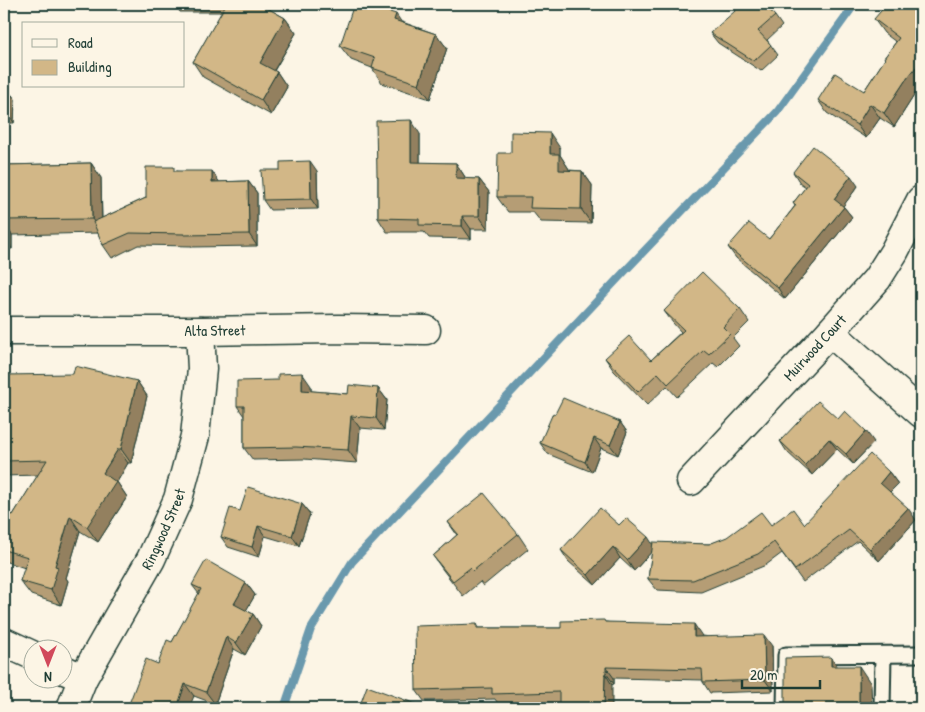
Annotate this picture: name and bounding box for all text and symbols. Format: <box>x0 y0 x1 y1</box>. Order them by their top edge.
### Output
legend <box>22 22 185 88</box>
text: Road <box>68 32 93 53</box>
text: Building <box>68 56 112 77</box>
street label: Muirwood Court <box>779 309 851 385</box>
street label: Alta Street <box>185 319 246 341</box>
street label: Ringwood Street <box>136 485 191 573</box>
north arrow <box>22 640 72 690</box>
scale bar <box>742 657 820 689</box>
text: 20 m <box>750 664 777 685</box>
text: N <box>44 668 52 687</box>

